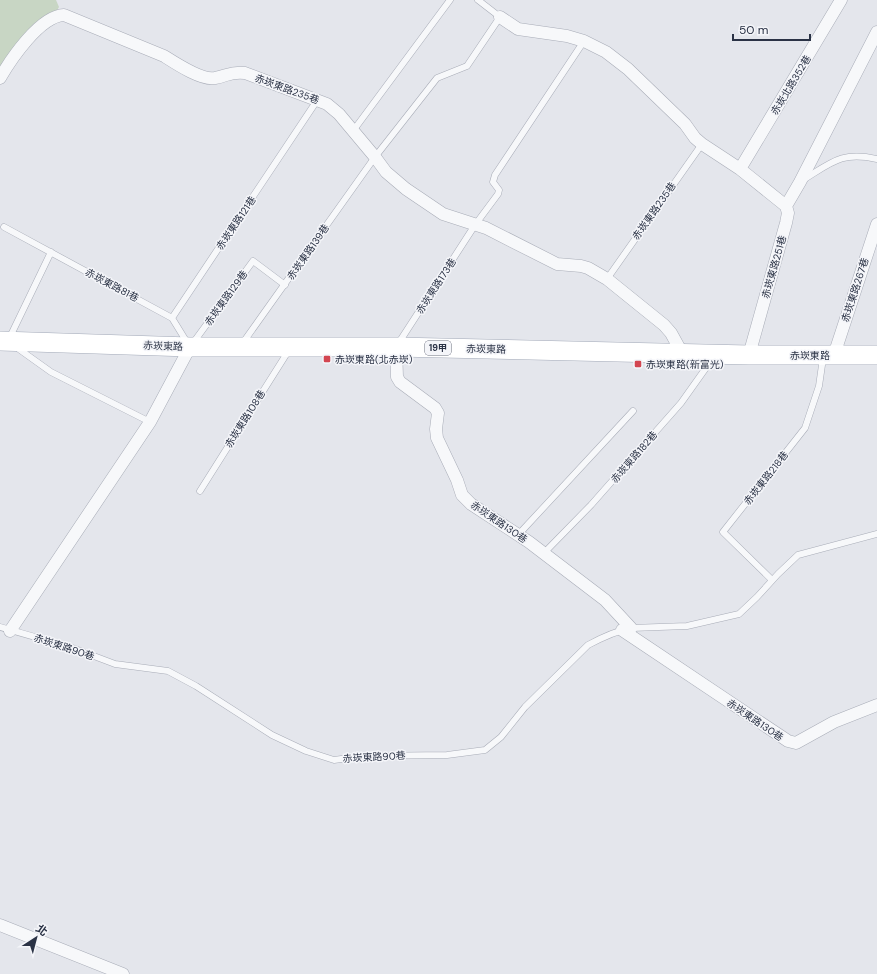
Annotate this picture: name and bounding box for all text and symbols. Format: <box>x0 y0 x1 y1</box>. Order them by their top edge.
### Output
scale bar <box>733 16 810 42</box>
text: 50 m <box>739 22 768 38</box>
street label: 赤崁北路352巷 <box>768 53 814 117</box>
street label: 赤崁東路235巷 <box>253 71 321 107</box>
street label: 赤崁東路235巷 <box>629 180 679 242</box>
street label: 赤崁東路121巷 <box>213 194 259 252</box>
street label: 赤崁東路139巷 <box>284 222 332 282</box>
street label: 赤崁東路251巷 <box>759 234 789 300</box>
street label: 赤崁東路173巷 <box>413 256 459 316</box>
street label: 赤崁東路267巷 <box>838 256 872 324</box>
street label: 赤崁東路81巷 <box>83 265 141 305</box>
street label: 赤崁東路129巷 <box>202 268 250 328</box>
street label: 赤崁東路 <box>143 339 183 353</box>
road number: 19甲 <box>425 341 451 355</box>
street label: 赤崁東路 <box>466 342 506 356</box>
street label: 赤崁東路 <box>790 349 830 362</box>
place label: 赤崁東路(北赤崁) <box>335 353 413 366</box>
marker: 赤崁東路(北赤崁) <box>322 354 332 364</box>
place label: 赤崁東路(新富光) <box>646 358 724 371</box>
marker: 赤崁東路(新富光) <box>633 359 643 369</box>
street label: 赤崁東路108巷 <box>222 388 268 450</box>
street label: 赤崁東路182巷 <box>608 428 660 486</box>
street label: 赤崁東路218巷 <box>741 448 791 508</box>
street label: 赤崁東路130巷 <box>468 498 530 546</box>
street label: 赤崁東路90巷 <box>32 631 96 663</box>
street label: 赤崁東路130巷 <box>724 696 786 744</box>
street label: 赤崁東路90巷 <box>342 749 406 765</box>
north arrow <box>16 918 56 958</box>
text: 北 <box>33 921 50 939</box>

